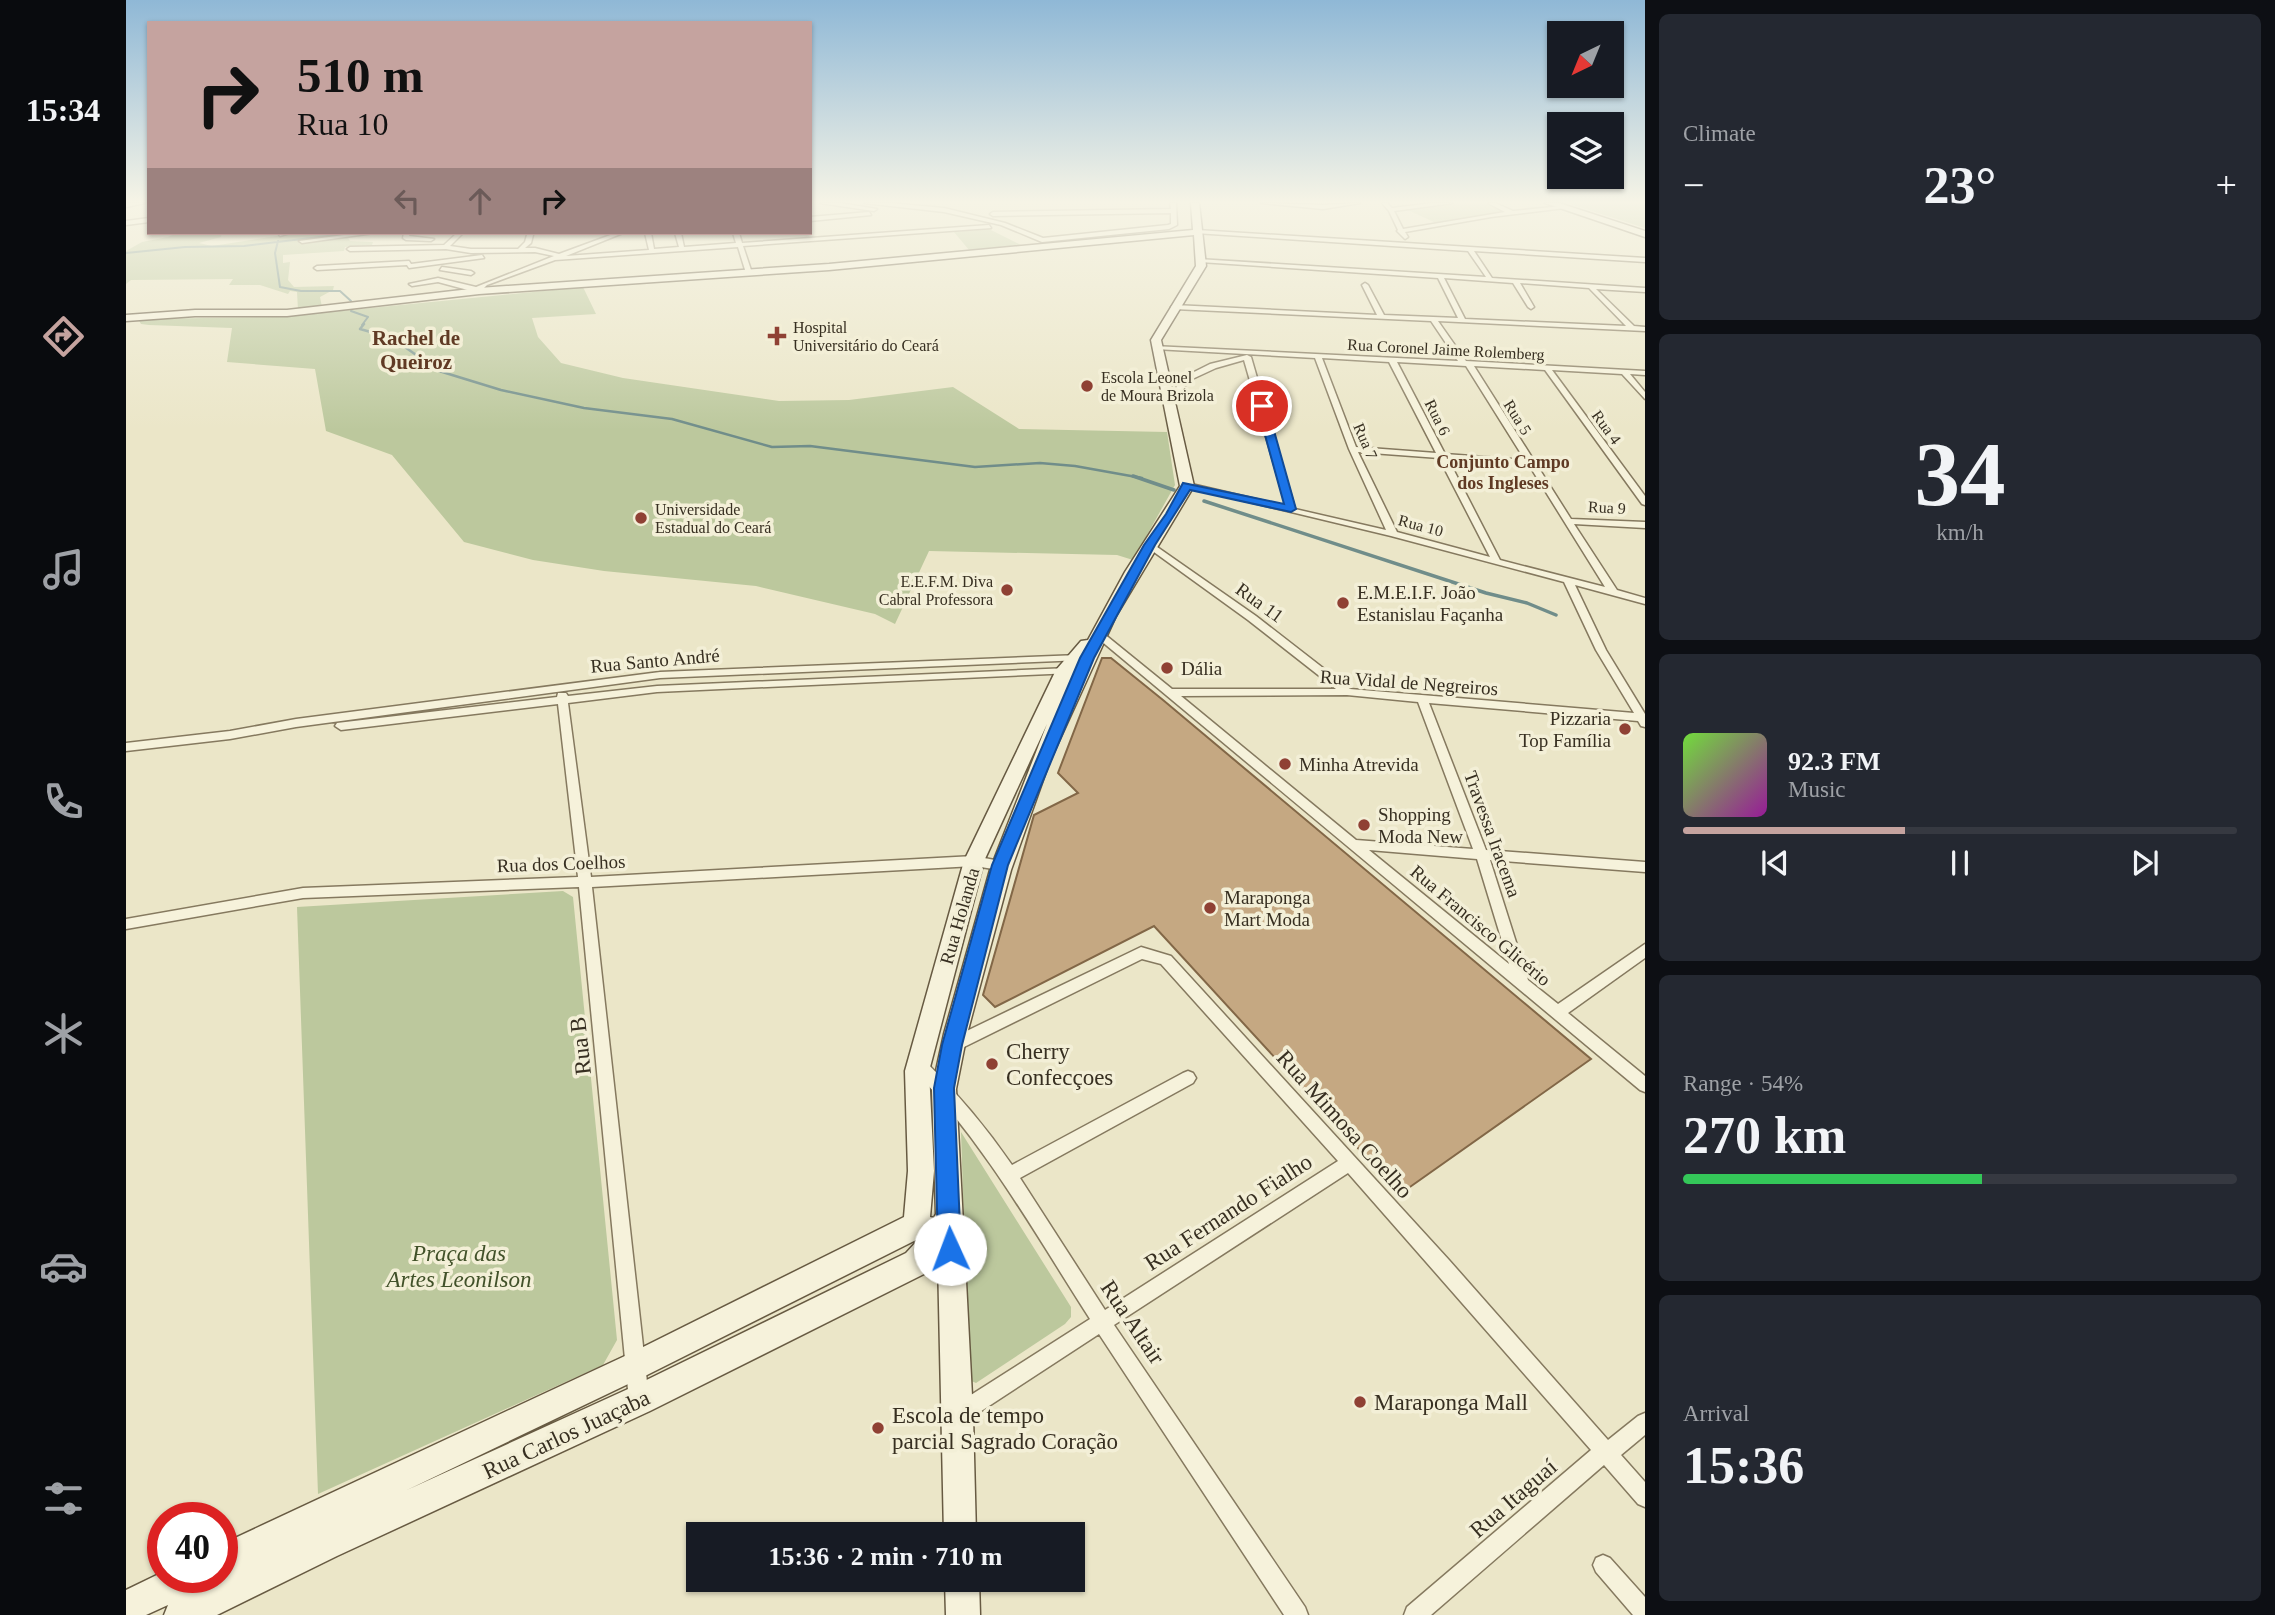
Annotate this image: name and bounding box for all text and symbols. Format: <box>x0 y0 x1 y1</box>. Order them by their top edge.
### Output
north arrow <box>1547 21 1624 98</box>
map controls <box>1547 21 1624 189</box>
text: 510 m <box>297 48 424 103</box>
icon: right <box>182 49 273 140</box>
text: 15:34 <box>26 92 100 128</box>
text: Rua 10 <box>297 106 389 142</box>
button: layers <box>1547 112 1624 189</box>
text: Climate <box>1683 121 1756 146</box>
text: 23° <box>1924 157 1996 214</box>
text: − <box>1683 164 1704 206</box>
text: + <box>2216 164 2237 206</box>
icon: left <box>388 182 426 220</box>
icon: ahead <box>461 182 499 220</box>
icon: right <box>534 182 572 220</box>
icon: directions <box>39 312 88 361</box>
place label: Hospital Universitário do Ceará <box>793 319 939 354</box>
district label: Rachel de Queiroz <box>372 326 460 374</box>
marker: Hospital Universitário do Ceará <box>767 326 787 346</box>
street label: Rua Coronel Jaime Rolemberg <box>1347 336 1545 364</box>
place label: Escola Leonel de Moura Brizola <box>1101 369 1214 404</box>
pin <box>1232 376 1292 436</box>
marker: Escola Leonel de Moura Brizola <box>1079 378 1095 394</box>
icon: arrive <box>1243 387 1281 425</box>
street label: Rua 6 <box>1422 397 1453 438</box>
street label: Rua 5 <box>1500 397 1535 438</box>
street label: Rua 4 <box>1589 407 1625 448</box>
street label: Rua 7 <box>1350 420 1381 462</box>
text: 34 <box>1915 424 2006 525</box>
district label: Conjunto Campo dos Ingleses <box>1436 452 1570 493</box>
street label: Rua 9 <box>1588 498 1626 517</box>
place label: Universidade Estadual do Ceará <box>655 501 771 536</box>
marker: Universidade Estadual do Ceará <box>633 510 649 526</box>
street label: Rua 10 <box>1397 511 1445 540</box>
text: km/h <box>1936 520 1984 545</box>
icon: music <box>39 545 88 594</box>
place label: E.E.F.M. Diva Cabral Professora <box>879 573 993 608</box>
street label: Rua 11 <box>1232 578 1288 627</box>
marker: E.E.F.M. Diva Cabral Professora <box>999 582 1015 598</box>
place label: E.M.E.I.F. João Estanislau Façanha <box>1357 582 1504 625</box>
marker: E.M.E.I.F. João Estanislau Façanha <box>1335 595 1351 611</box>
street label: Rua Santo André <box>589 644 721 677</box>
place label: Dália <box>1181 658 1223 679</box>
marker: Dália <box>1159 660 1175 676</box>
street label: Rua Vidal de Negreiros <box>1319 666 1499 699</box>
place label: Pizzaria Top Família <box>1519 708 1612 751</box>
marker: Pizzaria Top Família <box>1617 721 1633 737</box>
text: 92.3 FM <box>1788 747 1880 776</box>
place label: Minha Atrevida <box>1299 754 1419 775</box>
marker: Minha Atrevida <box>1277 756 1293 772</box>
street label: Travessa Iracema <box>1460 768 1525 901</box>
icon: phone <box>39 777 88 826</box>
text: Music <box>1788 777 1846 802</box>
place label: Shopping Moda New <box>1378 804 1463 847</box>
marker: Shopping Moda New <box>1356 817 1372 833</box>
icon: previous <box>1756 844 1794 882</box>
icon: pause <box>1941 844 1979 882</box>
icon: next <box>2126 844 2164 882</box>
street label: Rua dos Coelhos <box>496 851 626 876</box>
street label: Rua Francisco Glicério <box>1406 861 1555 990</box>
street label: Rua Holanda <box>936 865 983 967</box>
place label: Maraponga Mart Moda <box>1224 887 1311 930</box>
marker: Maraponga Mart Moda <box>1202 900 1218 916</box>
icon: climate <box>39 1009 88 1058</box>
street label: Rua B <box>565 1016 596 1076</box>
place label: Cherry Confecçoes <box>1006 1039 1113 1090</box>
street label: Rua Mimosa Coelho <box>1272 1045 1418 1203</box>
marker: Cherry Confecçoes <box>984 1056 1000 1072</box>
text: Range · 54% <box>1683 1071 1803 1096</box>
text: 270 km <box>1683 1107 1846 1164</box>
street label: Rua Fernando Fialho <box>1140 1149 1317 1276</box>
position arrow <box>913 1212 987 1286</box>
park label: Praça das Artes Leonilson <box>384 1241 532 1292</box>
icon: car <box>39 1242 88 1291</box>
street label: Rua Altair <box>1096 1276 1170 1369</box>
street label: Rua Carlos Juaçaba <box>479 1385 654 1484</box>
place label: Maraponga Mall <box>1374 1390 1528 1415</box>
marker: Maraponga Mall <box>1352 1394 1368 1410</box>
text: Arrival <box>1683 1401 1749 1426</box>
place label: Escola de tempo parcial Sagrado Coração <box>892 1403 1118 1454</box>
marker: Escola de tempo parcial Sagrado Coração <box>870 1420 886 1436</box>
text: 15:36 <box>1683 1437 1804 1494</box>
street label: Rua Itaguaí <box>1465 1454 1562 1543</box>
icon: filters <box>39 1474 88 1523</box>
speed limit sign: 40 <box>147 1502 238 1593</box>
text: 15:36 · 2 min · 710 m <box>769 1542 1003 1571</box>

